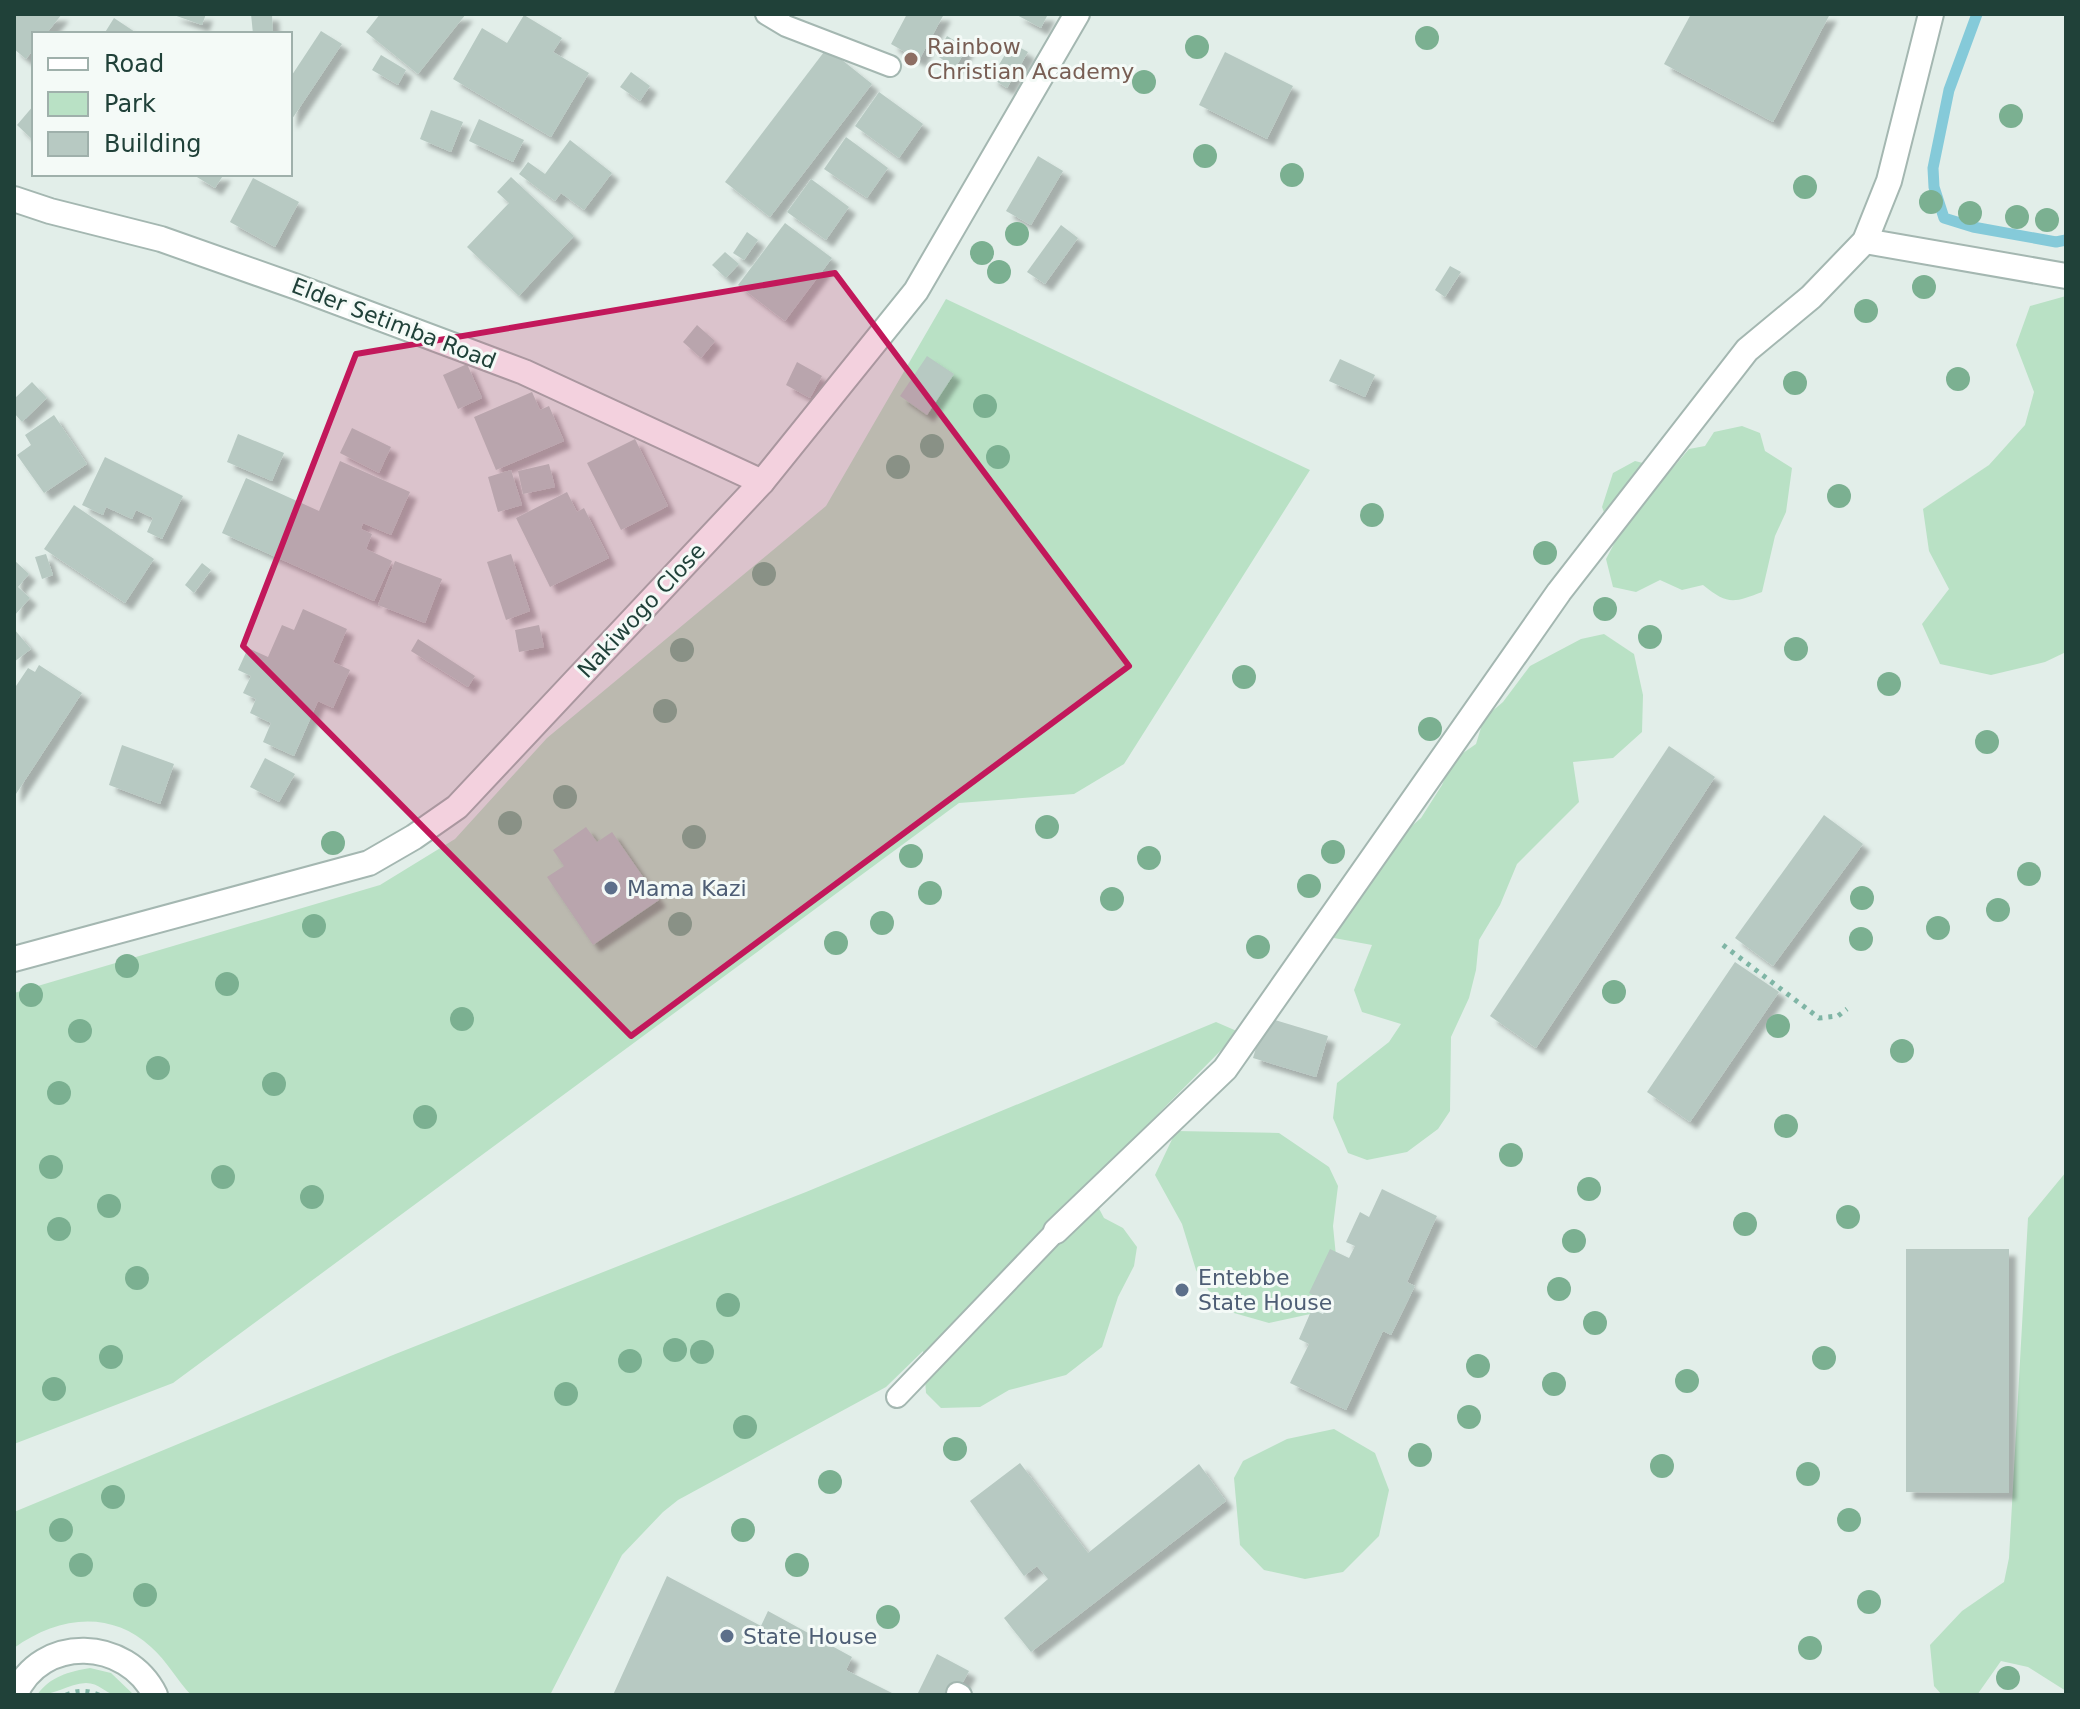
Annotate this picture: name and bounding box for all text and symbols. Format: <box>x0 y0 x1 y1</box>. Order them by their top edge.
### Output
legend <box>32 32 292 176</box>
place label: Rainbow Christian Academy <box>927 34 1134 84</box>
text: Road <box>104 50 164 78</box>
marker: Rainbow Christian Academy <box>902 50 920 68</box>
text: Park <box>104 90 156 118</box>
text: Building <box>104 130 201 158</box>
street label: Elder Setimba Road <box>288 273 500 374</box>
street label: Nakiwogo Close <box>573 538 710 683</box>
place label: Mama Kazi <box>627 876 747 901</box>
marker: Mama Kazi <box>602 879 620 897</box>
place label: Entebbe State House <box>1198 1265 1332 1315</box>
marker: Entebbe State House <box>1173 1281 1191 1299</box>
place label: State House <box>743 1624 877 1649</box>
marker: State House <box>718 1627 736 1645</box>

